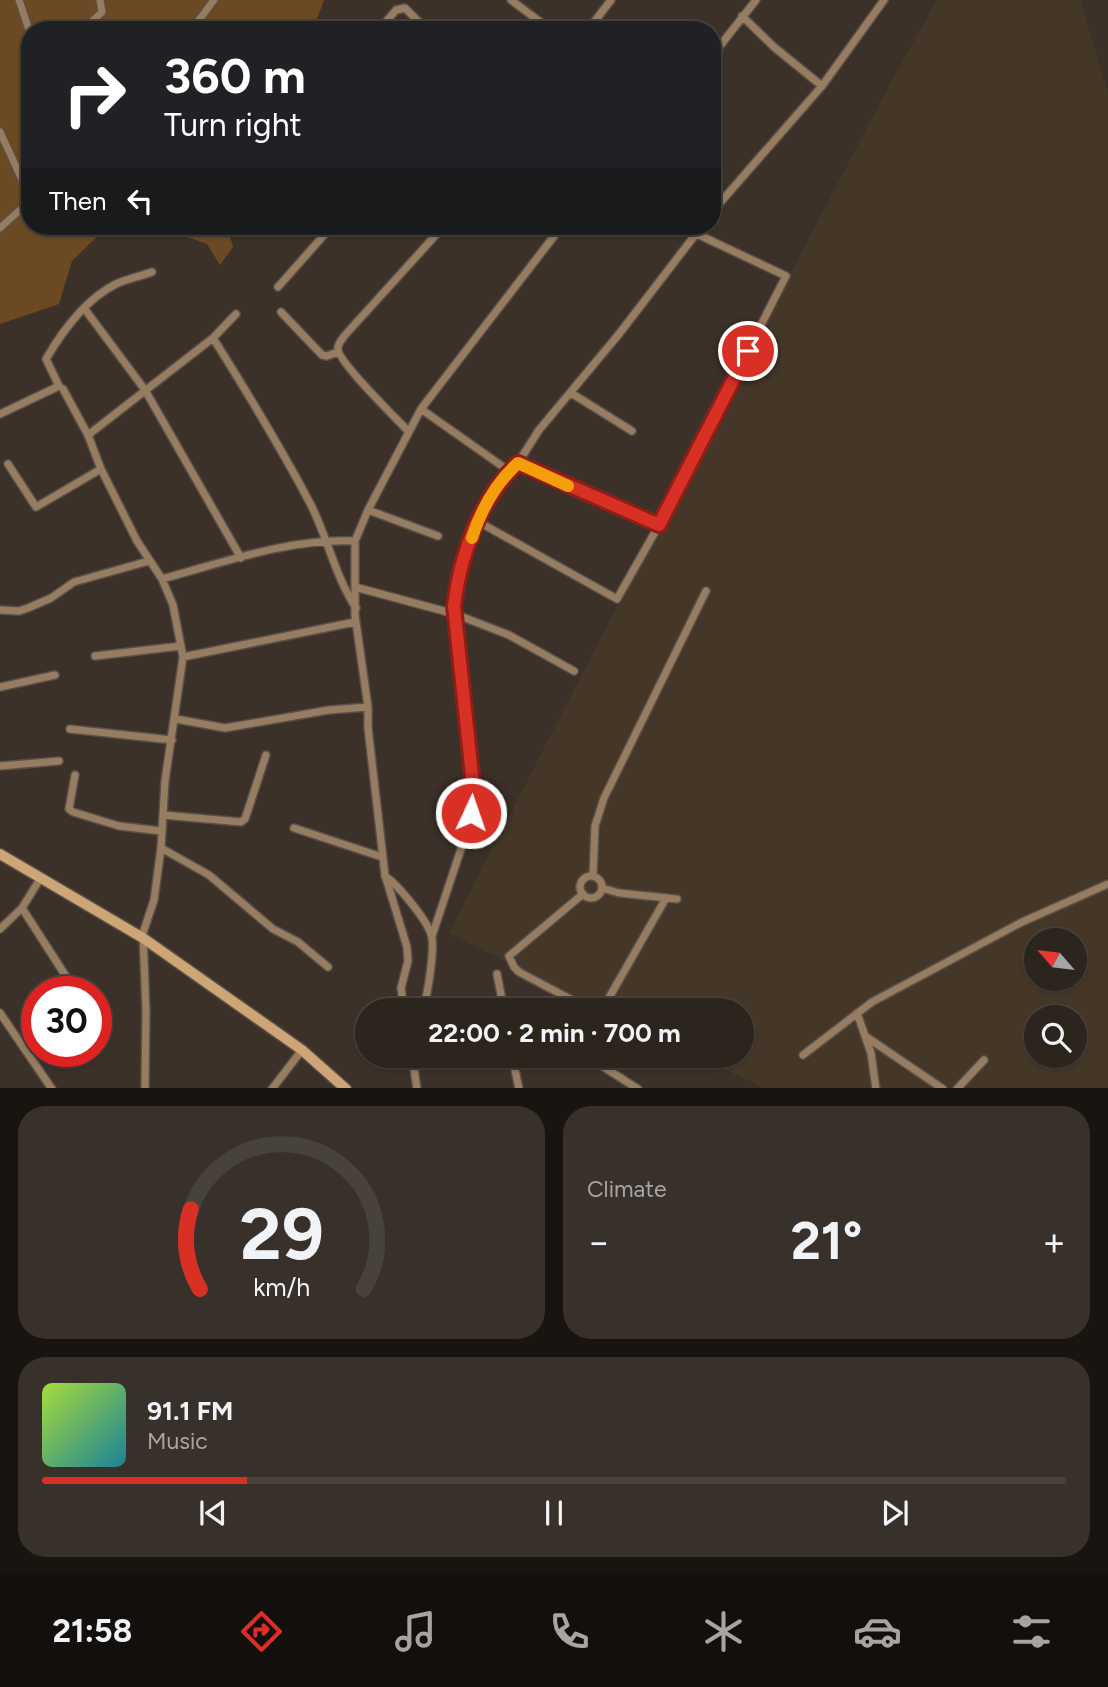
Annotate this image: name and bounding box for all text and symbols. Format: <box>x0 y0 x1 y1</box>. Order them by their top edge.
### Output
text: 360 m <box>164 46 306 105</box>
icon: right <box>49 49 140 140</box>
text: Turn right <box>164 106 302 144</box>
icon: left <box>121 182 159 220</box>
text: Then <box>49 185 107 217</box>
pin <box>718 321 778 381</box>
icon: arrive <box>729 332 767 370</box>
position arrow <box>434 776 508 850</box>
north arrow <box>1024 928 1087 990</box>
map controls <box>1024 928 1087 1068</box>
speed limit sign: 30 <box>21 976 112 1067</box>
button: search <box>1024 1005 1087 1068</box>
text: 22:00 · 2 min · 700 m <box>428 1017 681 1049</box>
text: Climate <box>587 1175 666 1203</box>
text: 29 <box>239 1190 324 1277</box>
text: 21° <box>791 1210 862 1272</box>
text: − <box>587 1219 611 1265</box>
text: + <box>1042 1219 1066 1265</box>
text: km/h <box>253 1271 310 1301</box>
text: 91.1 FM <box>147 1395 233 1427</box>
text: Music <box>147 1427 208 1455</box>
icon: previous <box>194 1494 232 1532</box>
icon: pause <box>535 1494 573 1532</box>
icon: next <box>876 1494 914 1532</box>
icon: directions <box>237 1607 286 1656</box>
icon: music <box>391 1607 440 1656</box>
icon: phone <box>545 1607 594 1656</box>
icon: climate <box>699 1607 748 1656</box>
icon: car <box>853 1607 902 1656</box>
icon: filters <box>1007 1607 1056 1656</box>
text: 21:58 <box>52 1612 132 1650</box>

